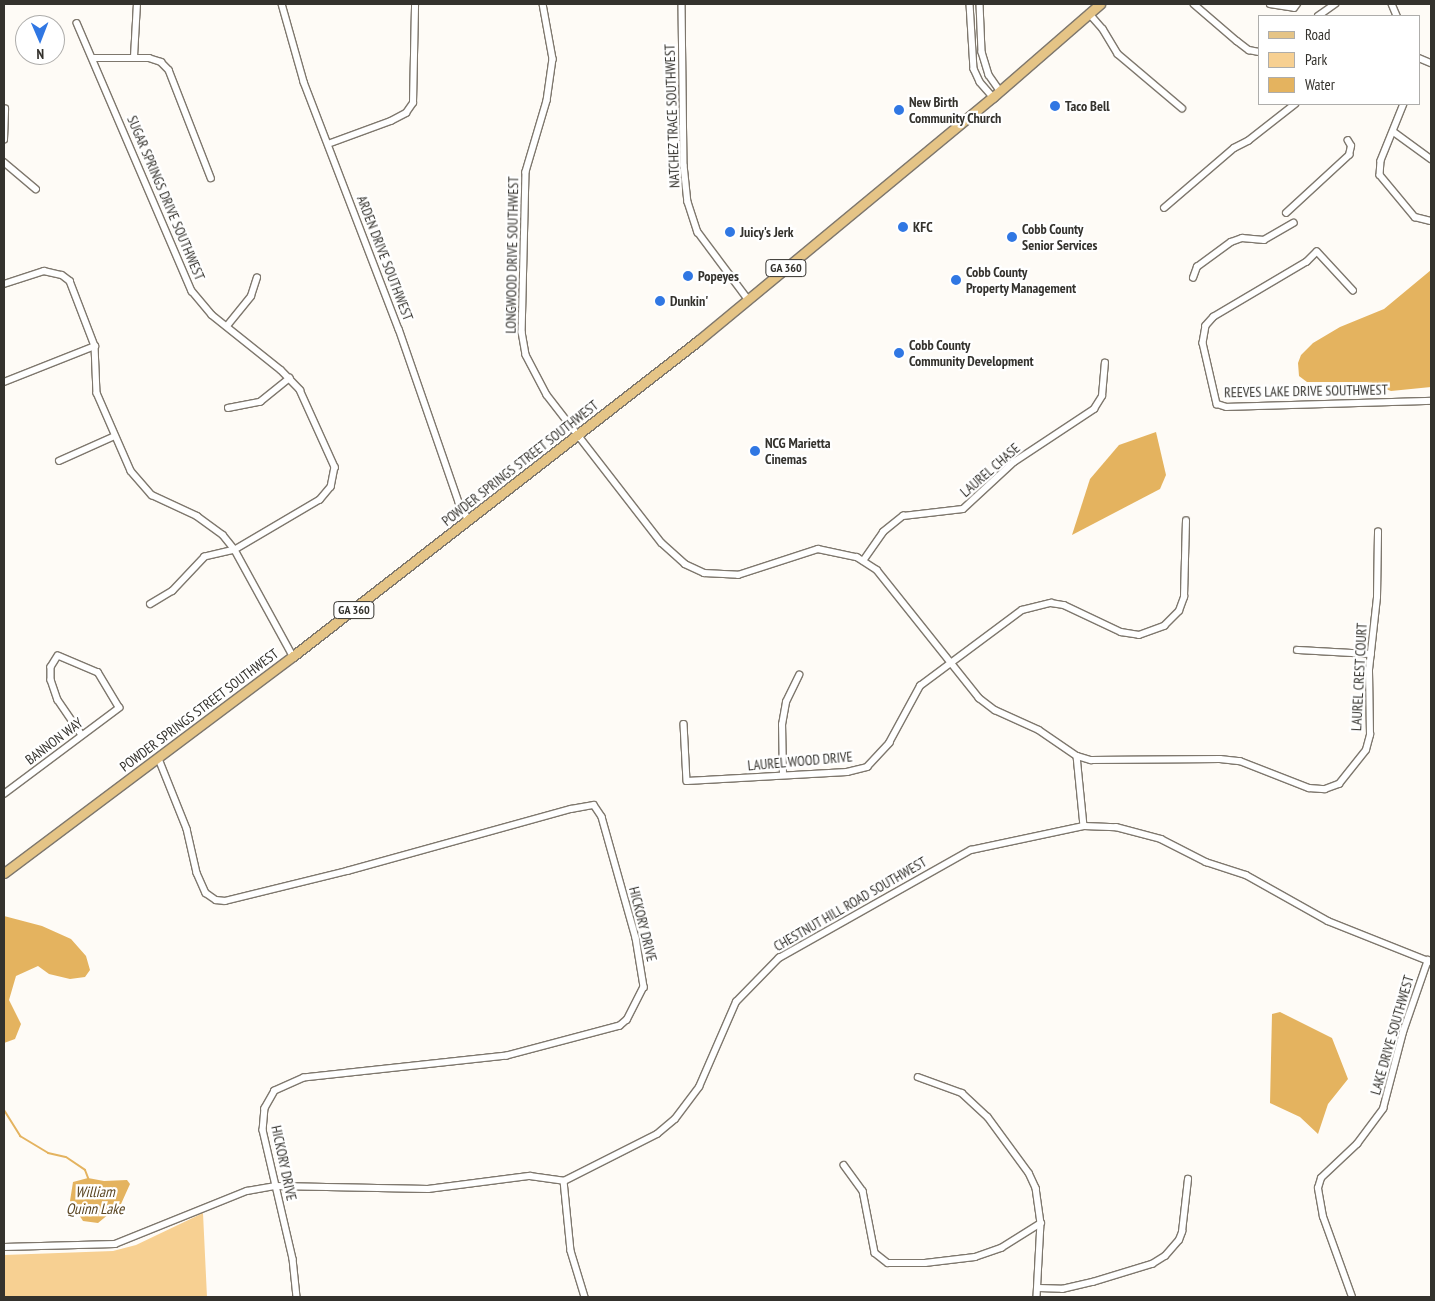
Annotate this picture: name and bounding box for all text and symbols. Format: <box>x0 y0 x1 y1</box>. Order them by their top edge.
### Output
north arrow <box>15 15 65 65</box>
legend <box>1258 15 1420 105</box>
text: Road <box>1305 25 1331 44</box>
street label: NATCHEZ TRACE SOUTHWEST <box>661 43 683 189</box>
text: N <box>36 45 44 63</box>
text: Park <box>1305 50 1327 69</box>
text: Water <box>1305 75 1335 94</box>
place label: New Birth Community Church <box>909 94 1002 126</box>
place label: Taco Bell <box>1065 98 1110 114</box>
marker: Taco Bell <box>1049 100 1061 112</box>
marker: New Birth Community Church <box>893 104 905 116</box>
street label: SUGAR SPRINGS DRIVE SOUTHWEST <box>124 113 208 283</box>
street label: LONGWOOD DRIVE SOUTHWEST <box>502 176 522 334</box>
street label: ARDEN DRIVE SOUTHWEST <box>353 193 417 323</box>
place label: KFC <box>913 219 933 235</box>
marker: KFC <box>897 221 909 233</box>
place label: Cobb County Senior Services <box>1022 221 1097 253</box>
place label: Juicy's Jerk <box>740 224 794 240</box>
marker: Juicy's Jerk <box>724 226 736 238</box>
marker: Cobb County Senior Services <box>1006 231 1018 243</box>
road number: GA 360 <box>765 258 807 278</box>
place label: Cobb County Property Management <box>966 264 1077 296</box>
place label: Popeyes <box>698 268 739 284</box>
marker: Popeyes <box>682 270 694 282</box>
marker: Cobb County Property Management <box>950 274 962 286</box>
place label: Dunkin' <box>670 293 708 309</box>
marker: Dunkin' <box>654 295 666 307</box>
place label: Cobb County Community Development <box>909 337 1034 370</box>
marker: Cobb County Community Development <box>893 347 905 359</box>
street label: REEVES LAKE DRIVE SOUTHWEST <box>1224 381 1388 401</box>
street label: POWDER SPRINGS STREET SOUTHWEST <box>438 397 602 529</box>
place label: NCG Marietta Cinemas <box>765 435 831 468</box>
street label: LAUREL CHASE <box>957 439 1023 501</box>
marker: NCG Marietta Cinemas <box>749 445 761 457</box>
road number: GA 360 <box>333 600 375 620</box>
street label: LAUREL CREST COURT <box>1348 622 1370 732</box>
street label: POWDER SPRINGS STREET SOUTHWEST <box>116 645 282 775</box>
street label: BANNON WAY <box>22 714 86 768</box>
street label: LAUREL WOOD DRIVE <box>746 748 854 774</box>
street label: CHESTNUT HILL ROAD SOUTHWEST <box>770 853 930 955</box>
street label: HICKORY DRIVE <box>626 885 660 963</box>
street label: LAKE DRIVE SOUTHWEST <box>1367 973 1417 1097</box>
street label: HICKORY DRIVE <box>268 1124 300 1202</box>
water label: William Quinn Lake <box>66 1182 124 1217</box>

